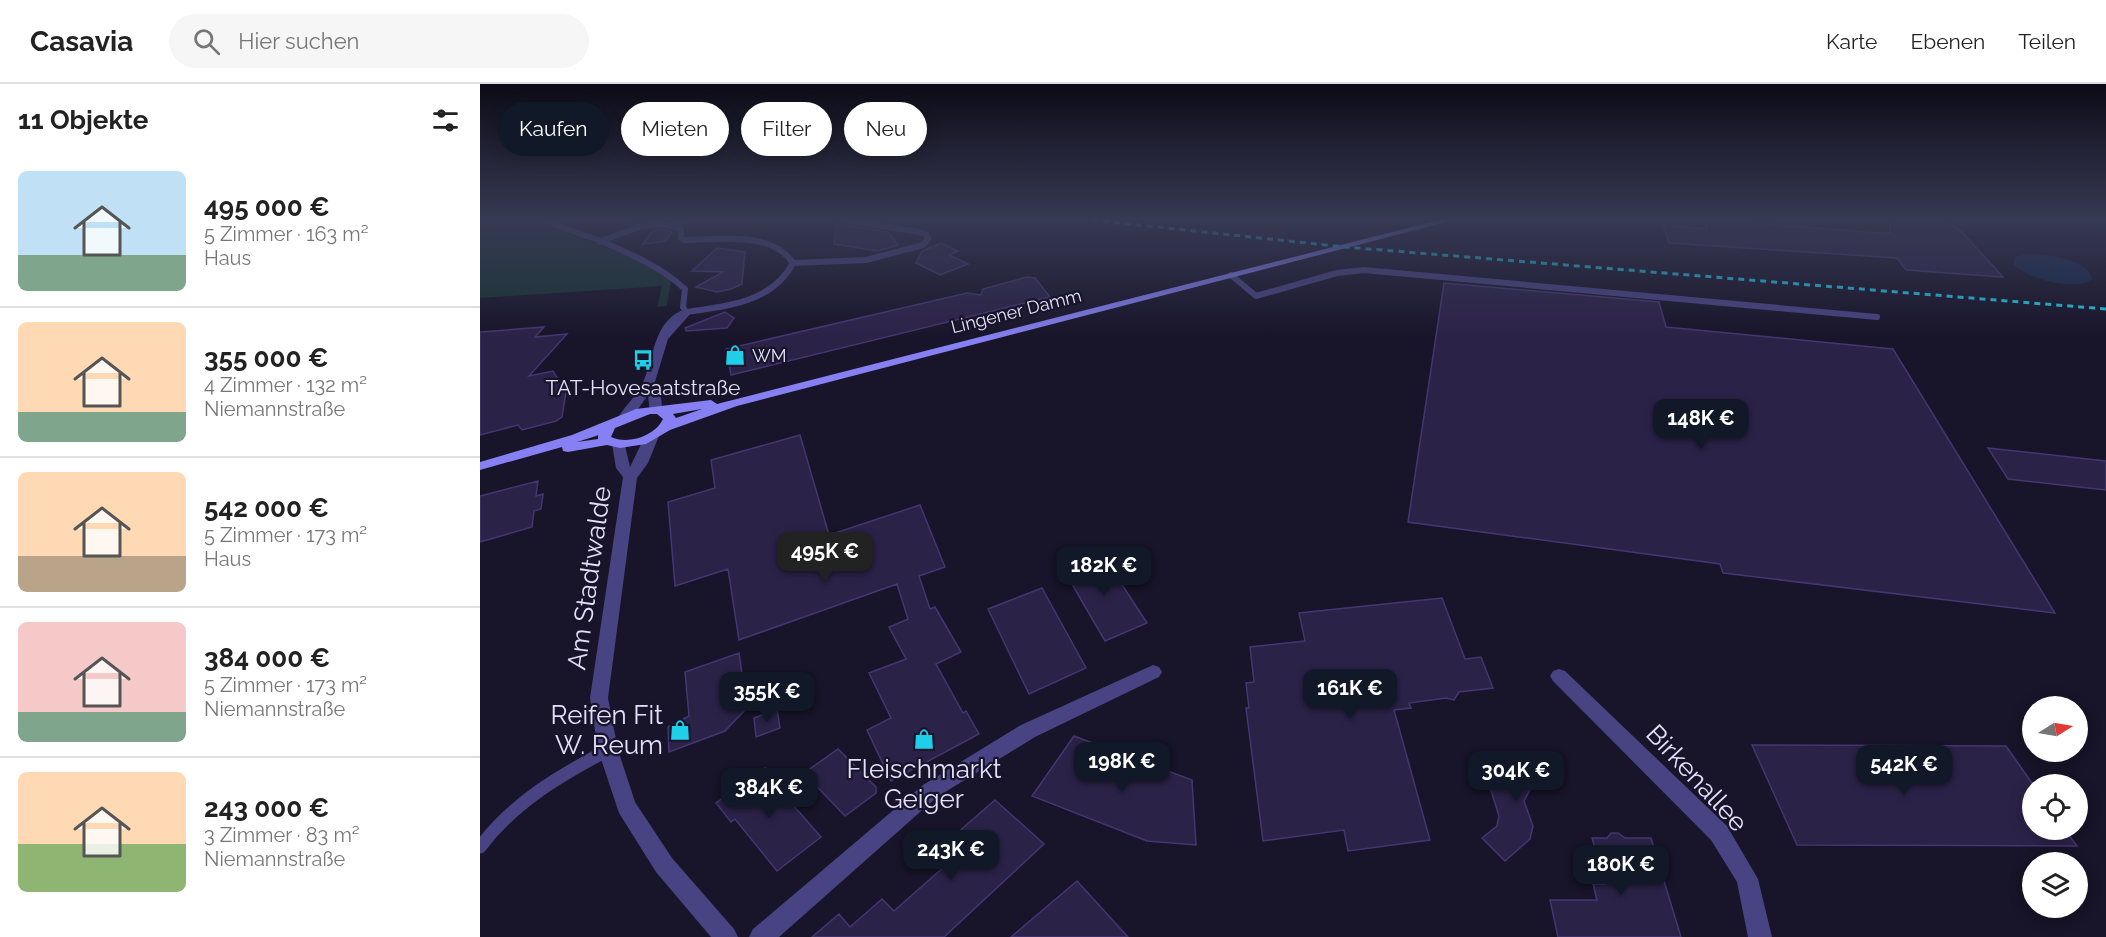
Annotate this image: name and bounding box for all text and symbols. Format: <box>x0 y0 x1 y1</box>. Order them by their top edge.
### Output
search box <box>169 14 589 68</box>
text: Casavia <box>30 25 133 58</box>
icon: search <box>190 25 223 58</box>
text: Hier suchen <box>238 28 359 54</box>
text: Karte <box>1826 29 1877 54</box>
text: Ebenen <box>1910 29 1985 54</box>
text: Teilen <box>2018 29 2076 54</box>
chip: Kaufen <box>498 102 609 156</box>
chip: Mieten <box>621 102 729 156</box>
chip: Filter <box>741 102 832 156</box>
chip: Neu <box>844 102 927 156</box>
icon: filters <box>429 104 462 137</box>
text: 11 Objekte <box>18 105 148 135</box>
text: 495 000 € <box>204 192 330 222</box>
icon: home <box>66 195 138 267</box>
text: 5 Zimmer · 163 m² <box>204 222 369 246</box>
text: Haus <box>204 246 251 270</box>
street label: Lingener Damm <box>949 285 1083 337</box>
text: 355 000 € <box>204 343 328 373</box>
shop icon: WM <box>723 343 747 367</box>
place label: WM <box>752 345 787 366</box>
icon: home <box>66 346 138 418</box>
bus stop icon: TAT-Hovesaatstraße <box>631 348 655 372</box>
text: 4 Zimmer · 132 m² <box>204 373 367 397</box>
place label: TAT-Hovesaatstraße <box>546 375 740 400</box>
text: Niemannstraße <box>204 397 345 421</box>
pin: 148K € <box>1652 399 1750 450</box>
text: 148K € <box>1667 406 1735 430</box>
street label: Am Stadtwalde <box>561 484 617 672</box>
text: 542 000 € <box>204 493 329 523</box>
icon: home <box>66 496 138 568</box>
text: 5 Zimmer · 173 m² <box>204 523 367 547</box>
pin: 495K € <box>776 532 874 583</box>
text: 495K € <box>791 539 859 563</box>
pin: 182K € <box>1055 546 1153 597</box>
text: Haus <box>204 547 251 571</box>
text: 182K € <box>1070 553 1138 577</box>
text: 384 000 € <box>204 643 330 673</box>
icon: home <box>66 646 138 718</box>
pin: 161K € <box>1301 669 1399 720</box>
pin: 355K € <box>718 672 816 723</box>
text: 5 Zimmer · 173 m² <box>204 673 367 697</box>
text: 161K € <box>1317 676 1383 700</box>
text: 355K € <box>733 679 801 703</box>
north arrow <box>2022 696 2088 762</box>
map controls <box>2022 696 2088 918</box>
text: Niemannstraße <box>204 697 345 721</box>
place label: Reifen Fit W. Reum <box>551 700 663 760</box>
shop icon: Reifen Fit W. Reum <box>668 718 692 742</box>
street label: Birkenallee <box>1640 719 1754 837</box>
shop icon: Fleischmarkt Geiger <box>912 727 936 751</box>
pin: 198K € <box>1073 742 1171 793</box>
pin: 542K € <box>1855 745 1953 796</box>
text: 198K € <box>1088 749 1156 773</box>
pin: 304K € <box>1467 751 1565 802</box>
text: 542K € <box>1870 752 1938 776</box>
place label: Fleischmarkt Geiger <box>847 754 1002 814</box>
text: 304K € <box>1482 758 1550 782</box>
pin: 384K € <box>720 768 818 819</box>
button: locate <box>2022 774 2088 840</box>
text: 384K € <box>735 775 803 799</box>
text: 243 000 € <box>204 793 329 823</box>
icon: home <box>66 796 138 868</box>
text: 3 Zimmer · 83 m² <box>204 823 360 847</box>
pin: 243K € <box>902 830 1000 881</box>
text: 243K € <box>917 837 985 861</box>
pin: 180K € <box>1572 845 1670 896</box>
text: Niemannstraße <box>204 847 345 871</box>
text: 180K € <box>1587 852 1655 876</box>
button: layers <box>2022 852 2088 918</box>

